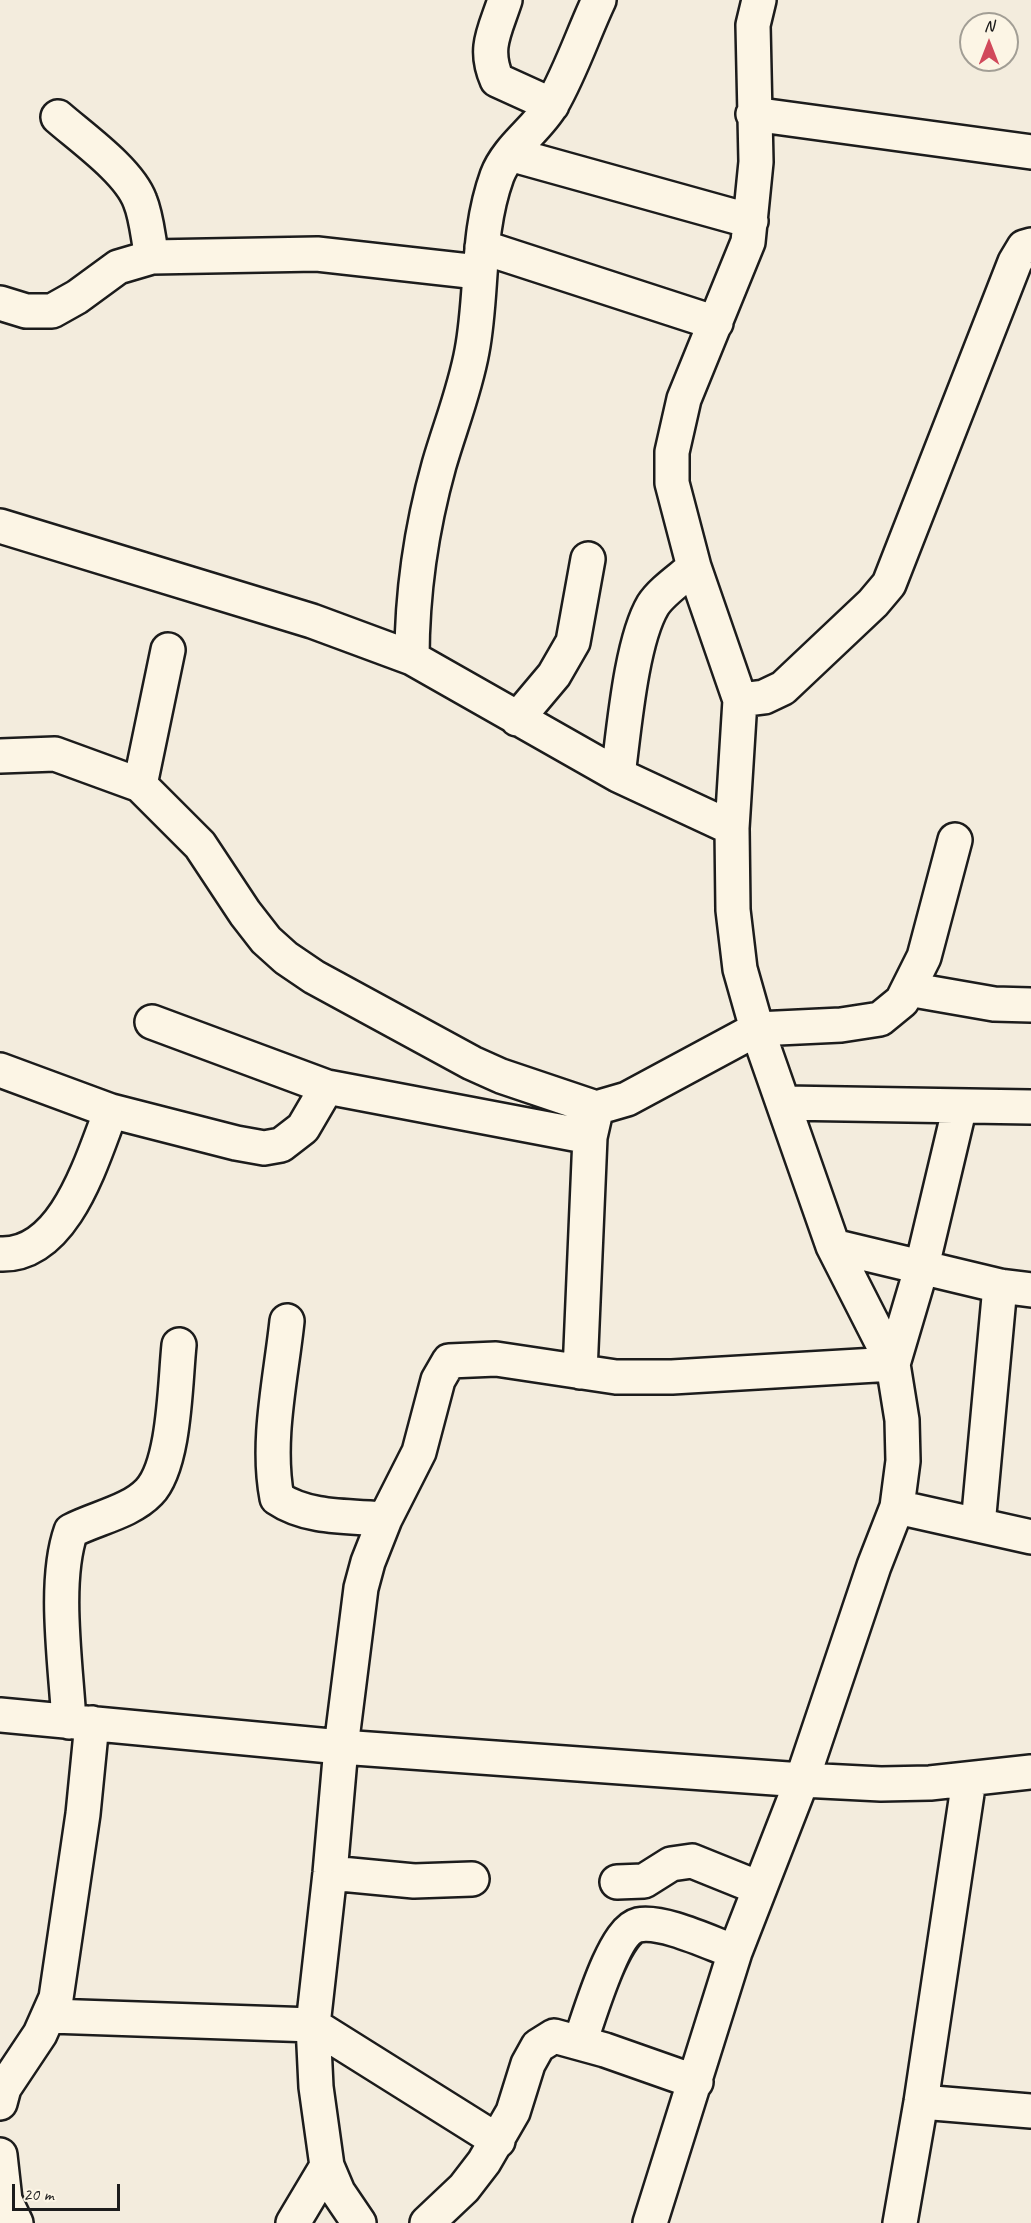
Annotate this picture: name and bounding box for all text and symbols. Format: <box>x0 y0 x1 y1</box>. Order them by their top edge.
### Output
north arrow <box>959 12 1019 72</box>
text: N <box>984 16 994 36</box>
scale bar <box>15 2172 123 2210</box>
text: 20 m <box>23 2183 54 2205</box>

